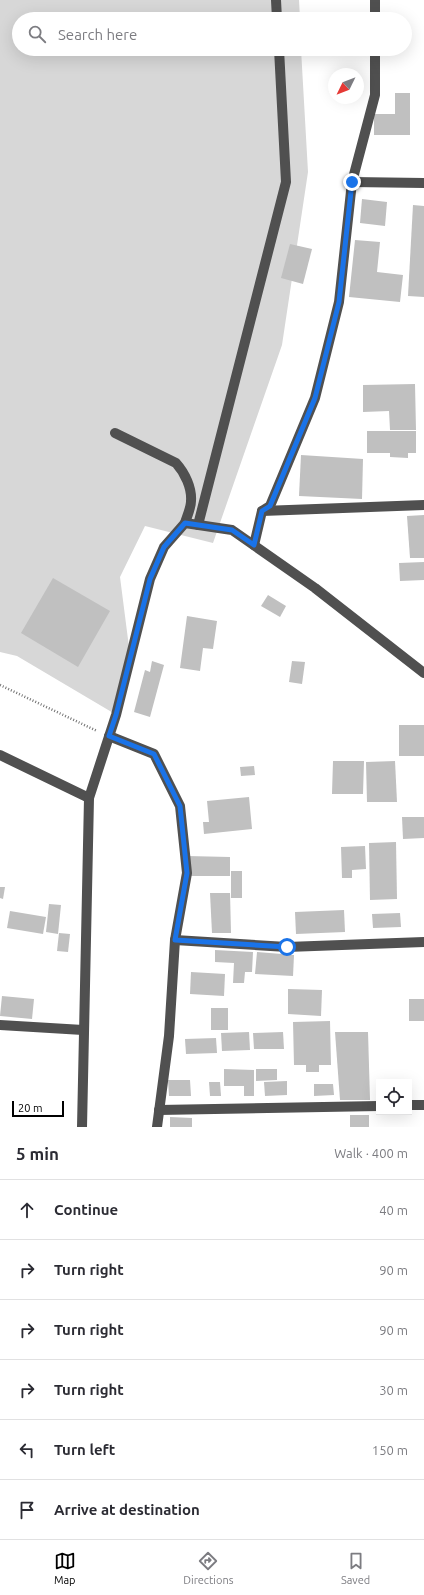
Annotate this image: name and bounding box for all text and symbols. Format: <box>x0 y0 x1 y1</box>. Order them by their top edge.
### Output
search box <box>12 12 412 56</box>
icon: search <box>26 23 48 45</box>
text: Search here <box>58 26 137 43</box>
north arrow <box>328 68 364 104</box>
route end <box>343 173 361 191</box>
route start <box>278 938 296 956</box>
map controls <box>376 1079 412 1115</box>
button: locate <box>376 1079 412 1115</box>
scale bar <box>12 1099 64 1118</box>
text: 20 m <box>18 1102 42 1114</box>
text: 5 min <box>16 1144 59 1163</box>
text: Walk · 400 m <box>334 1146 408 1160</box>
icon: ahead <box>16 1199 38 1221</box>
text: Continue <box>54 1201 118 1218</box>
text: 40 m <box>379 1203 408 1217</box>
icon: right <box>16 1259 38 1281</box>
text: Turn right <box>54 1261 124 1278</box>
text: 90 m <box>379 1263 408 1277</box>
icon: right <box>16 1319 38 1341</box>
text: Turn right <box>54 1321 124 1338</box>
text: 90 m <box>379 1323 408 1337</box>
icon: right <box>16 1379 38 1401</box>
text: Turn right <box>54 1381 124 1398</box>
text: 30 m <box>379 1383 408 1397</box>
icon: left <box>16 1439 38 1461</box>
text: Turn left <box>54 1441 115 1458</box>
text: 150 m <box>372 1443 408 1457</box>
icon: arrive <box>16 1499 38 1521</box>
text: Arrive at destination <box>54 1501 200 1518</box>
tab: Map <box>54 1550 76 1586</box>
tab: Directions <box>183 1550 233 1586</box>
tab: Saved <box>341 1550 370 1586</box>

